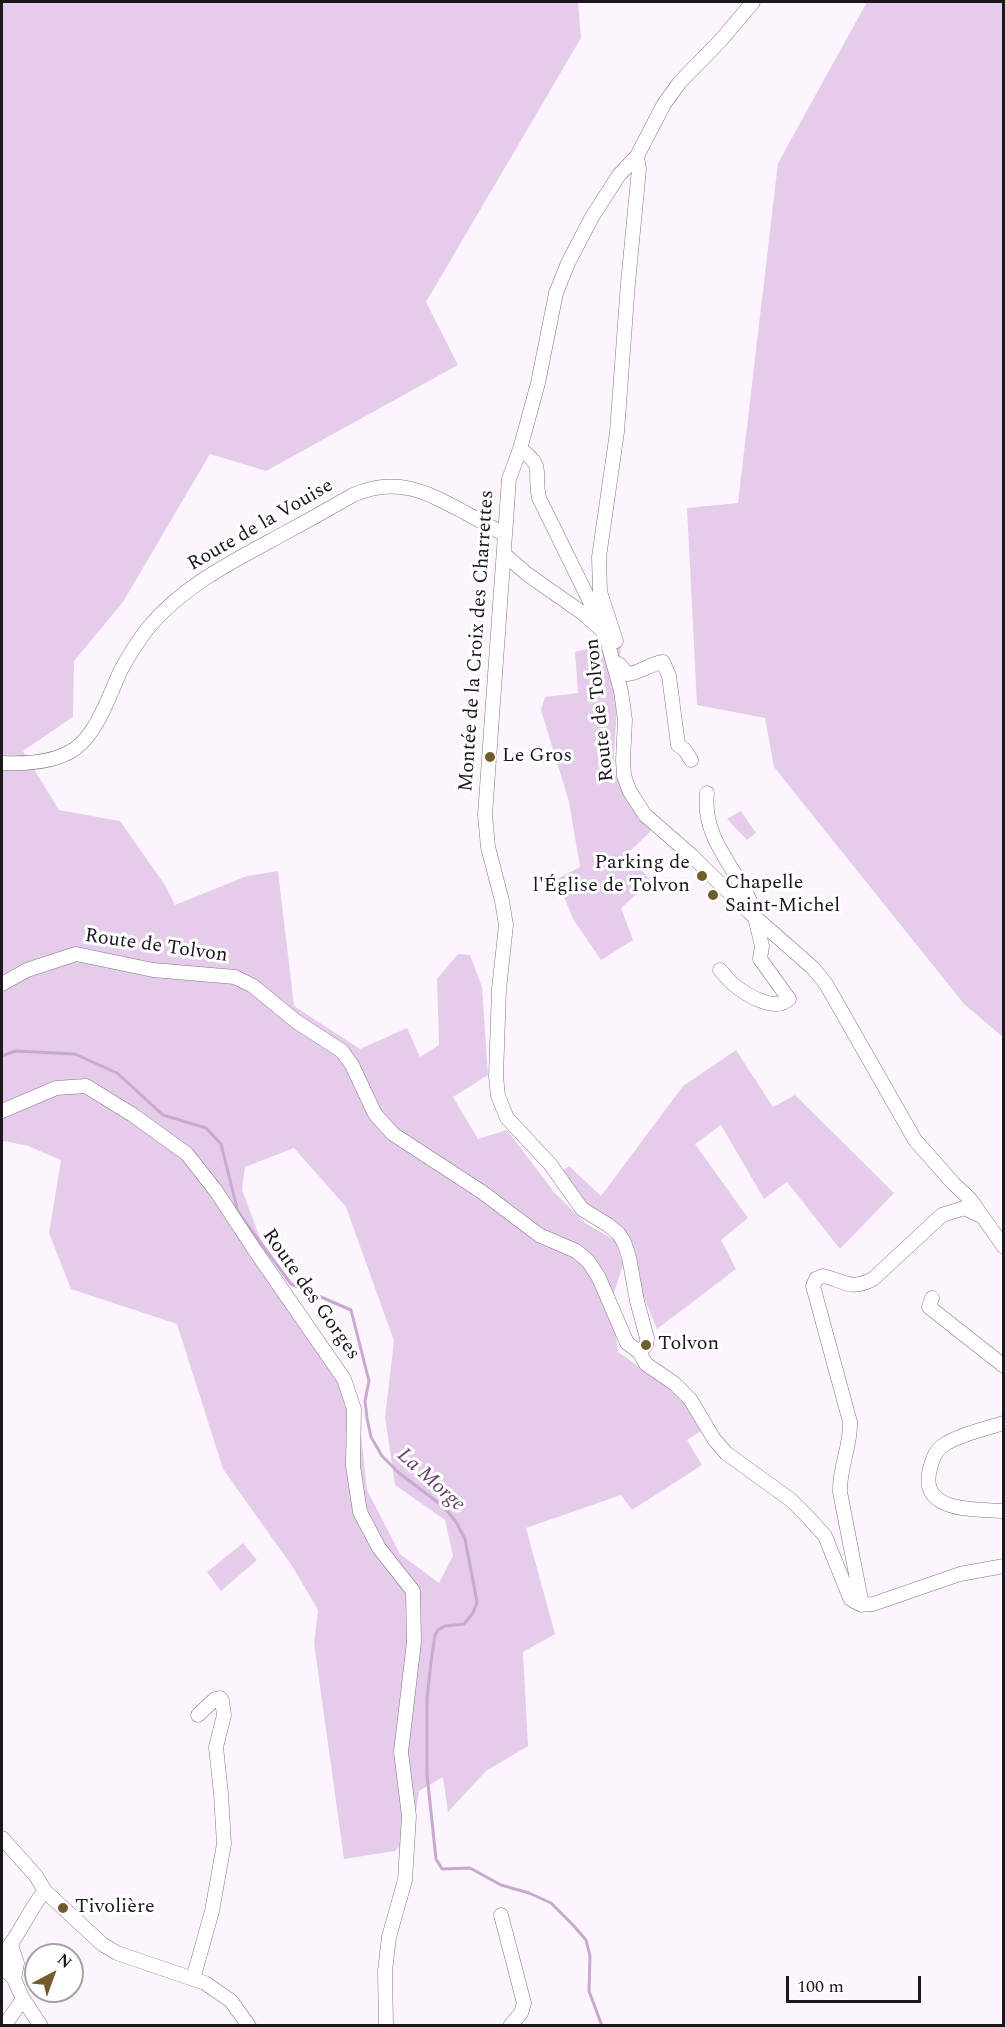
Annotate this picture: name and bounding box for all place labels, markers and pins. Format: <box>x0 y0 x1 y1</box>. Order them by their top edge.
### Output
place label: Le Gros <box>502 745 572 769</box>
marker: Le Gros <box>483 750 497 764</box>
place label: Parking de l'Église de Tolvon <box>533 852 690 899</box>
marker: Parking de l'Église de Tolvon <box>695 869 709 883</box>
place label: Chapelle Saint-Michel <box>725 872 840 919</box>
marker: Chapelle Saint-Michel <box>706 888 720 902</box>
place label: Tolvon <box>658 1333 719 1357</box>
marker: Tolvon <box>639 1338 653 1352</box>
place label: Tivolière <box>75 1896 155 1920</box>
marker: Tivolière <box>56 1901 70 1915</box>

